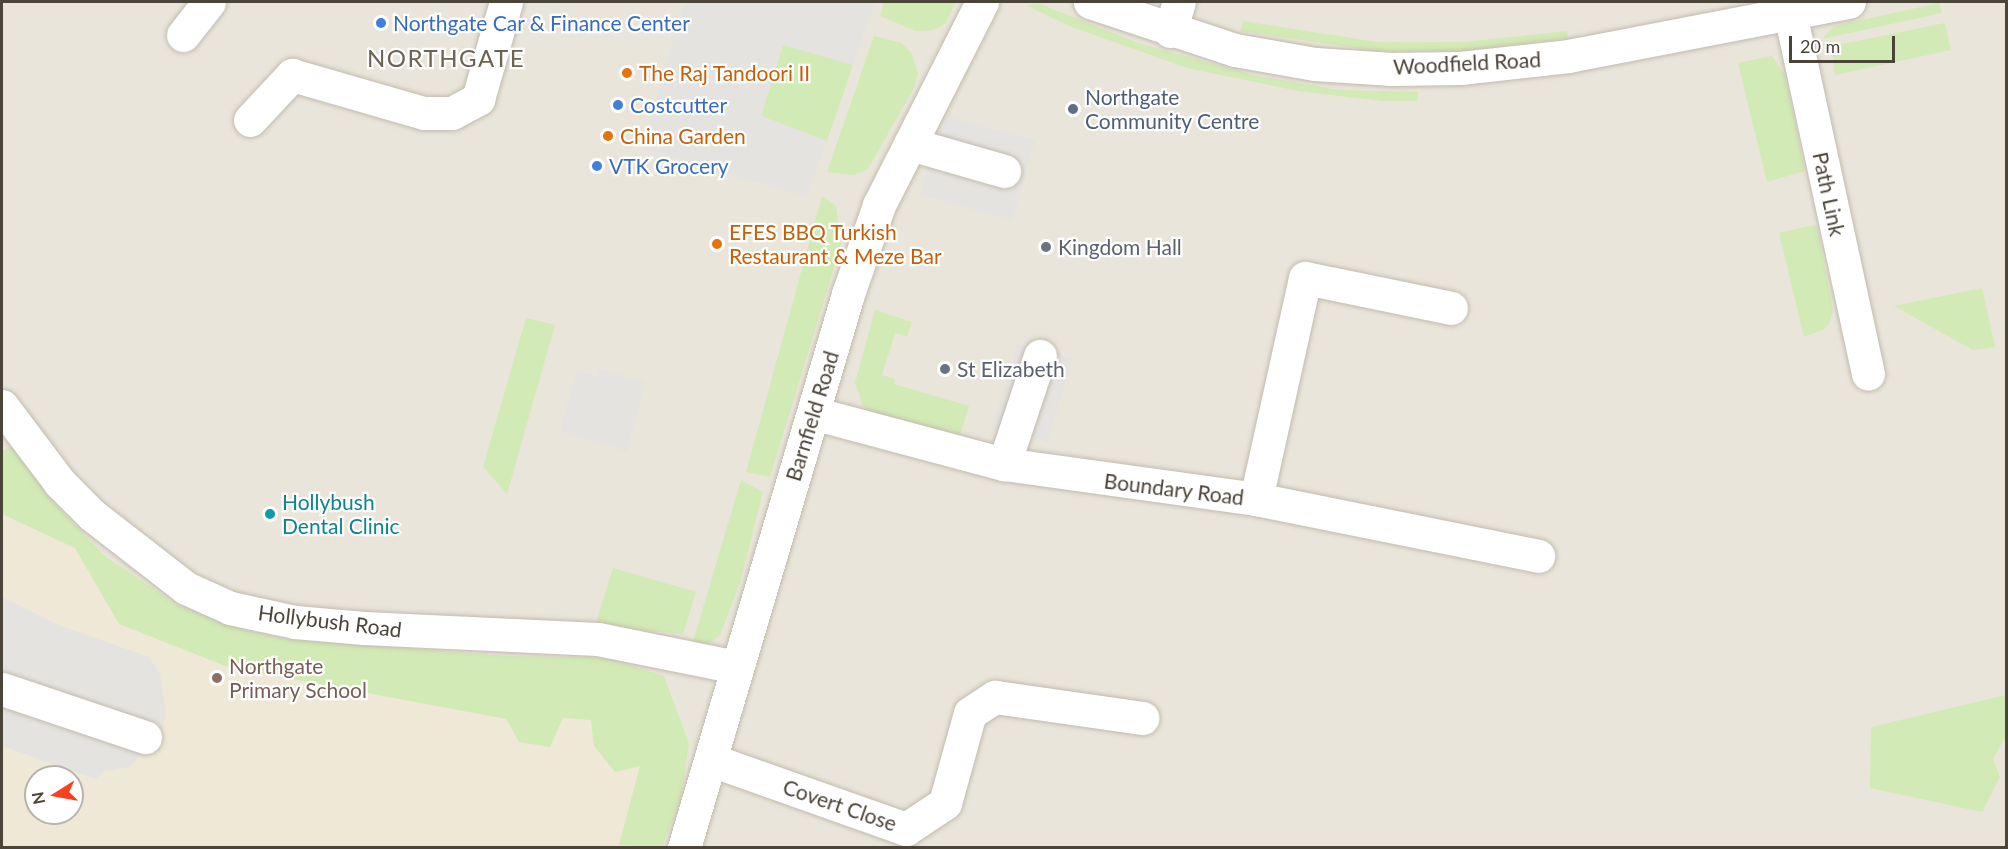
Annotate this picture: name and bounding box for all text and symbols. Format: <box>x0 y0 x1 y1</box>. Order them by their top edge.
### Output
place label: Northgate Car & Finance Center <box>393 10 690 36</box>
marker: Northgate Car & Finance Center <box>374 16 388 30</box>
scale bar <box>1792 24 1898 62</box>
text: 20 m <box>1800 35 1840 57</box>
district label: NORTHGATE <box>367 44 525 72</box>
street label: Woodfield Road <box>1392 47 1542 79</box>
place label: The Raj Tandoori II <box>639 60 811 86</box>
marker: The Raj Tandoori II <box>620 66 634 80</box>
place label: Northgate Community Centre <box>1085 84 1260 134</box>
place label: Costcutter <box>630 92 727 118</box>
marker: Costcutter <box>611 98 625 112</box>
marker: Northgate Community Centre <box>1066 102 1080 116</box>
place label: China Garden <box>620 123 746 149</box>
marker: China Garden <box>601 129 615 143</box>
street label: Path Link <box>1808 150 1850 238</box>
place label: VTK Grocery <box>609 153 729 179</box>
marker: VTK Grocery <box>590 159 604 173</box>
place label: EFES BBQ Turkish Restaurant & Meze Bar <box>729 219 942 269</box>
place label: Kingdom Hall <box>1058 234 1182 260</box>
marker: EFES BBQ Turkish Restaurant & Meze Bar <box>710 237 724 251</box>
marker: Kingdom Hall <box>1039 240 1053 254</box>
street label: Barnfield Road <box>780 348 844 484</box>
place label: St Elizabeth <box>957 356 1065 382</box>
marker: St Elizabeth <box>938 362 952 376</box>
street label: Boundary Road <box>1102 468 1246 510</box>
place label: Hollybush Dental Clinic <box>282 489 400 539</box>
marker: Hollybush Dental Clinic <box>263 507 277 521</box>
street label: Hollybush Road <box>257 600 403 642</box>
place label: Northgate Primary School <box>229 653 367 703</box>
marker: Northgate Primary School <box>210 671 224 685</box>
north arrow <box>24 765 84 825</box>
street label: Covert Close <box>780 774 900 836</box>
text: N <box>27 790 48 806</box>

